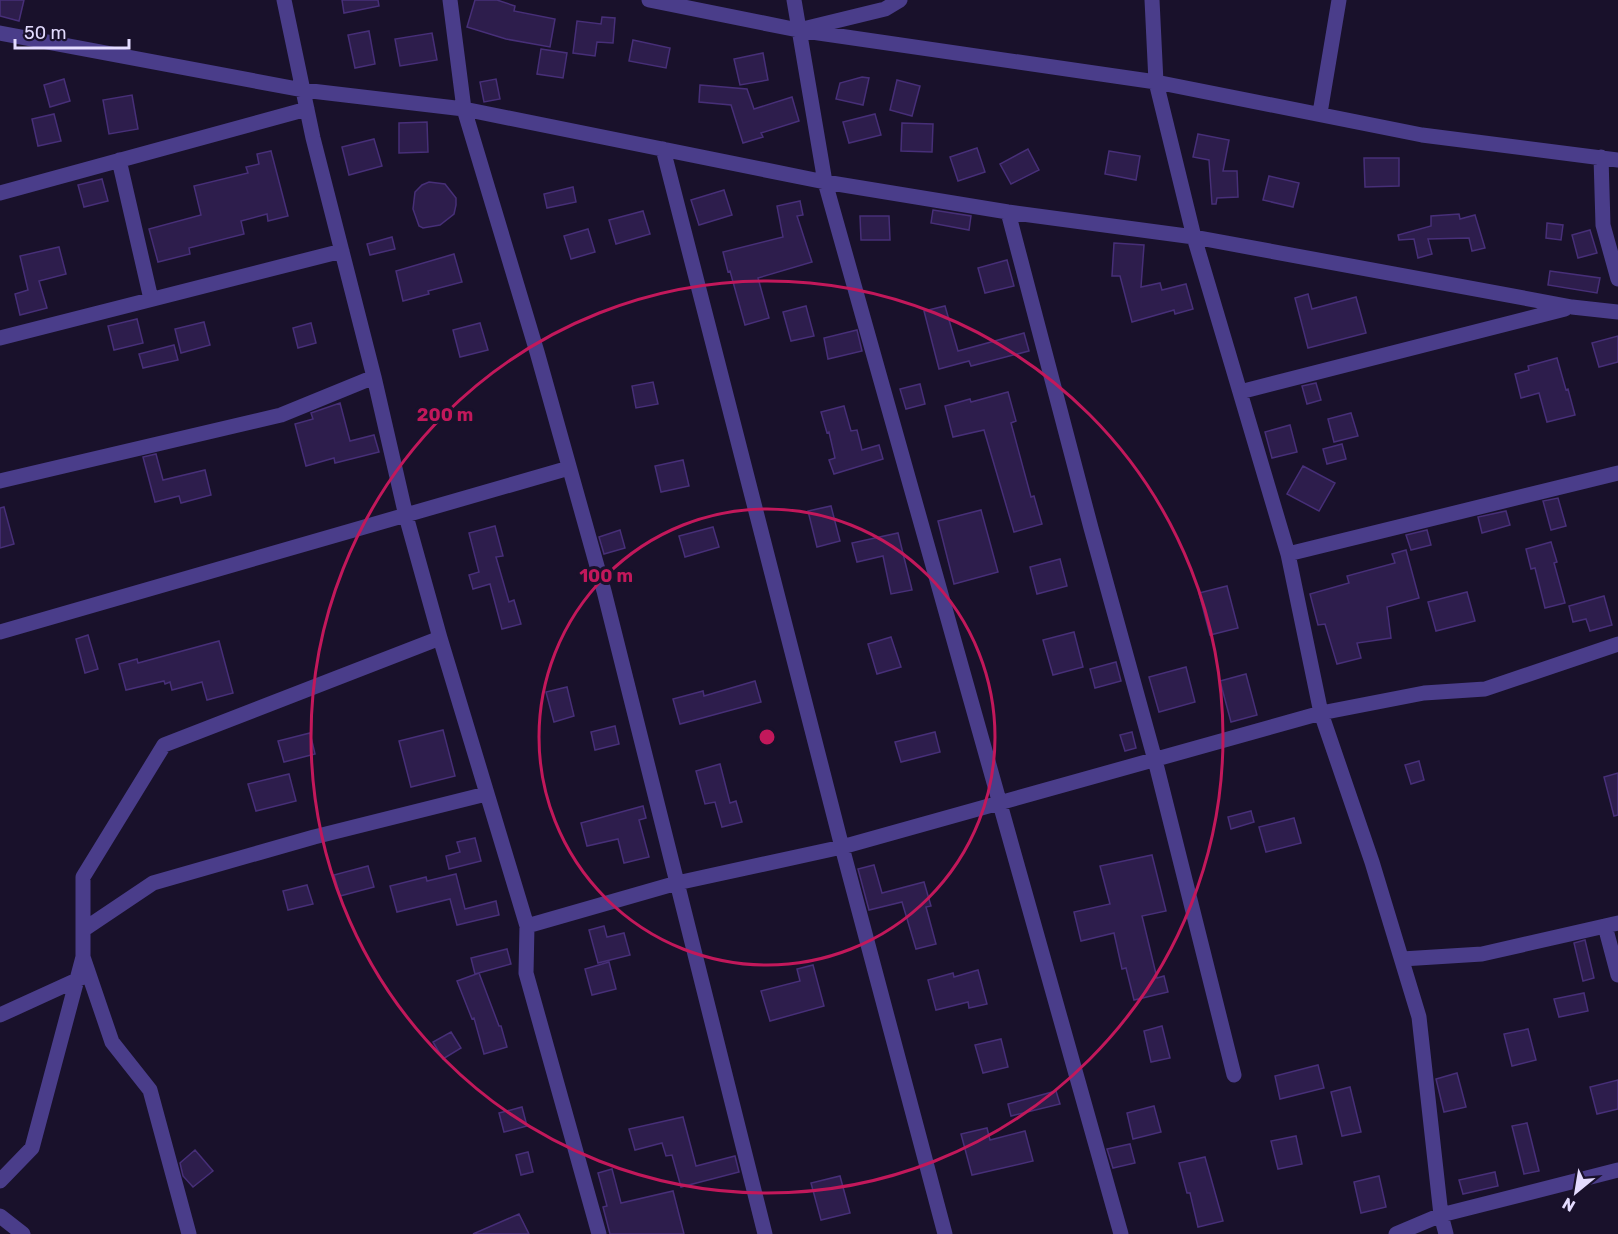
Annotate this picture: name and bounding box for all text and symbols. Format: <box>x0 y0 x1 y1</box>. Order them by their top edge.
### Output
scale bar <box>15 12 129 50</box>
text: 50 m <box>24 22 67 44</box>
text: 200 m <box>417 404 473 426</box>
text: 100 m <box>579 565 633 587</box>
centre of rings <box>757 727 777 747</box>
north arrow <box>1546 1162 1606 1222</box>
text: N <box>1559 1193 1578 1216</box>

